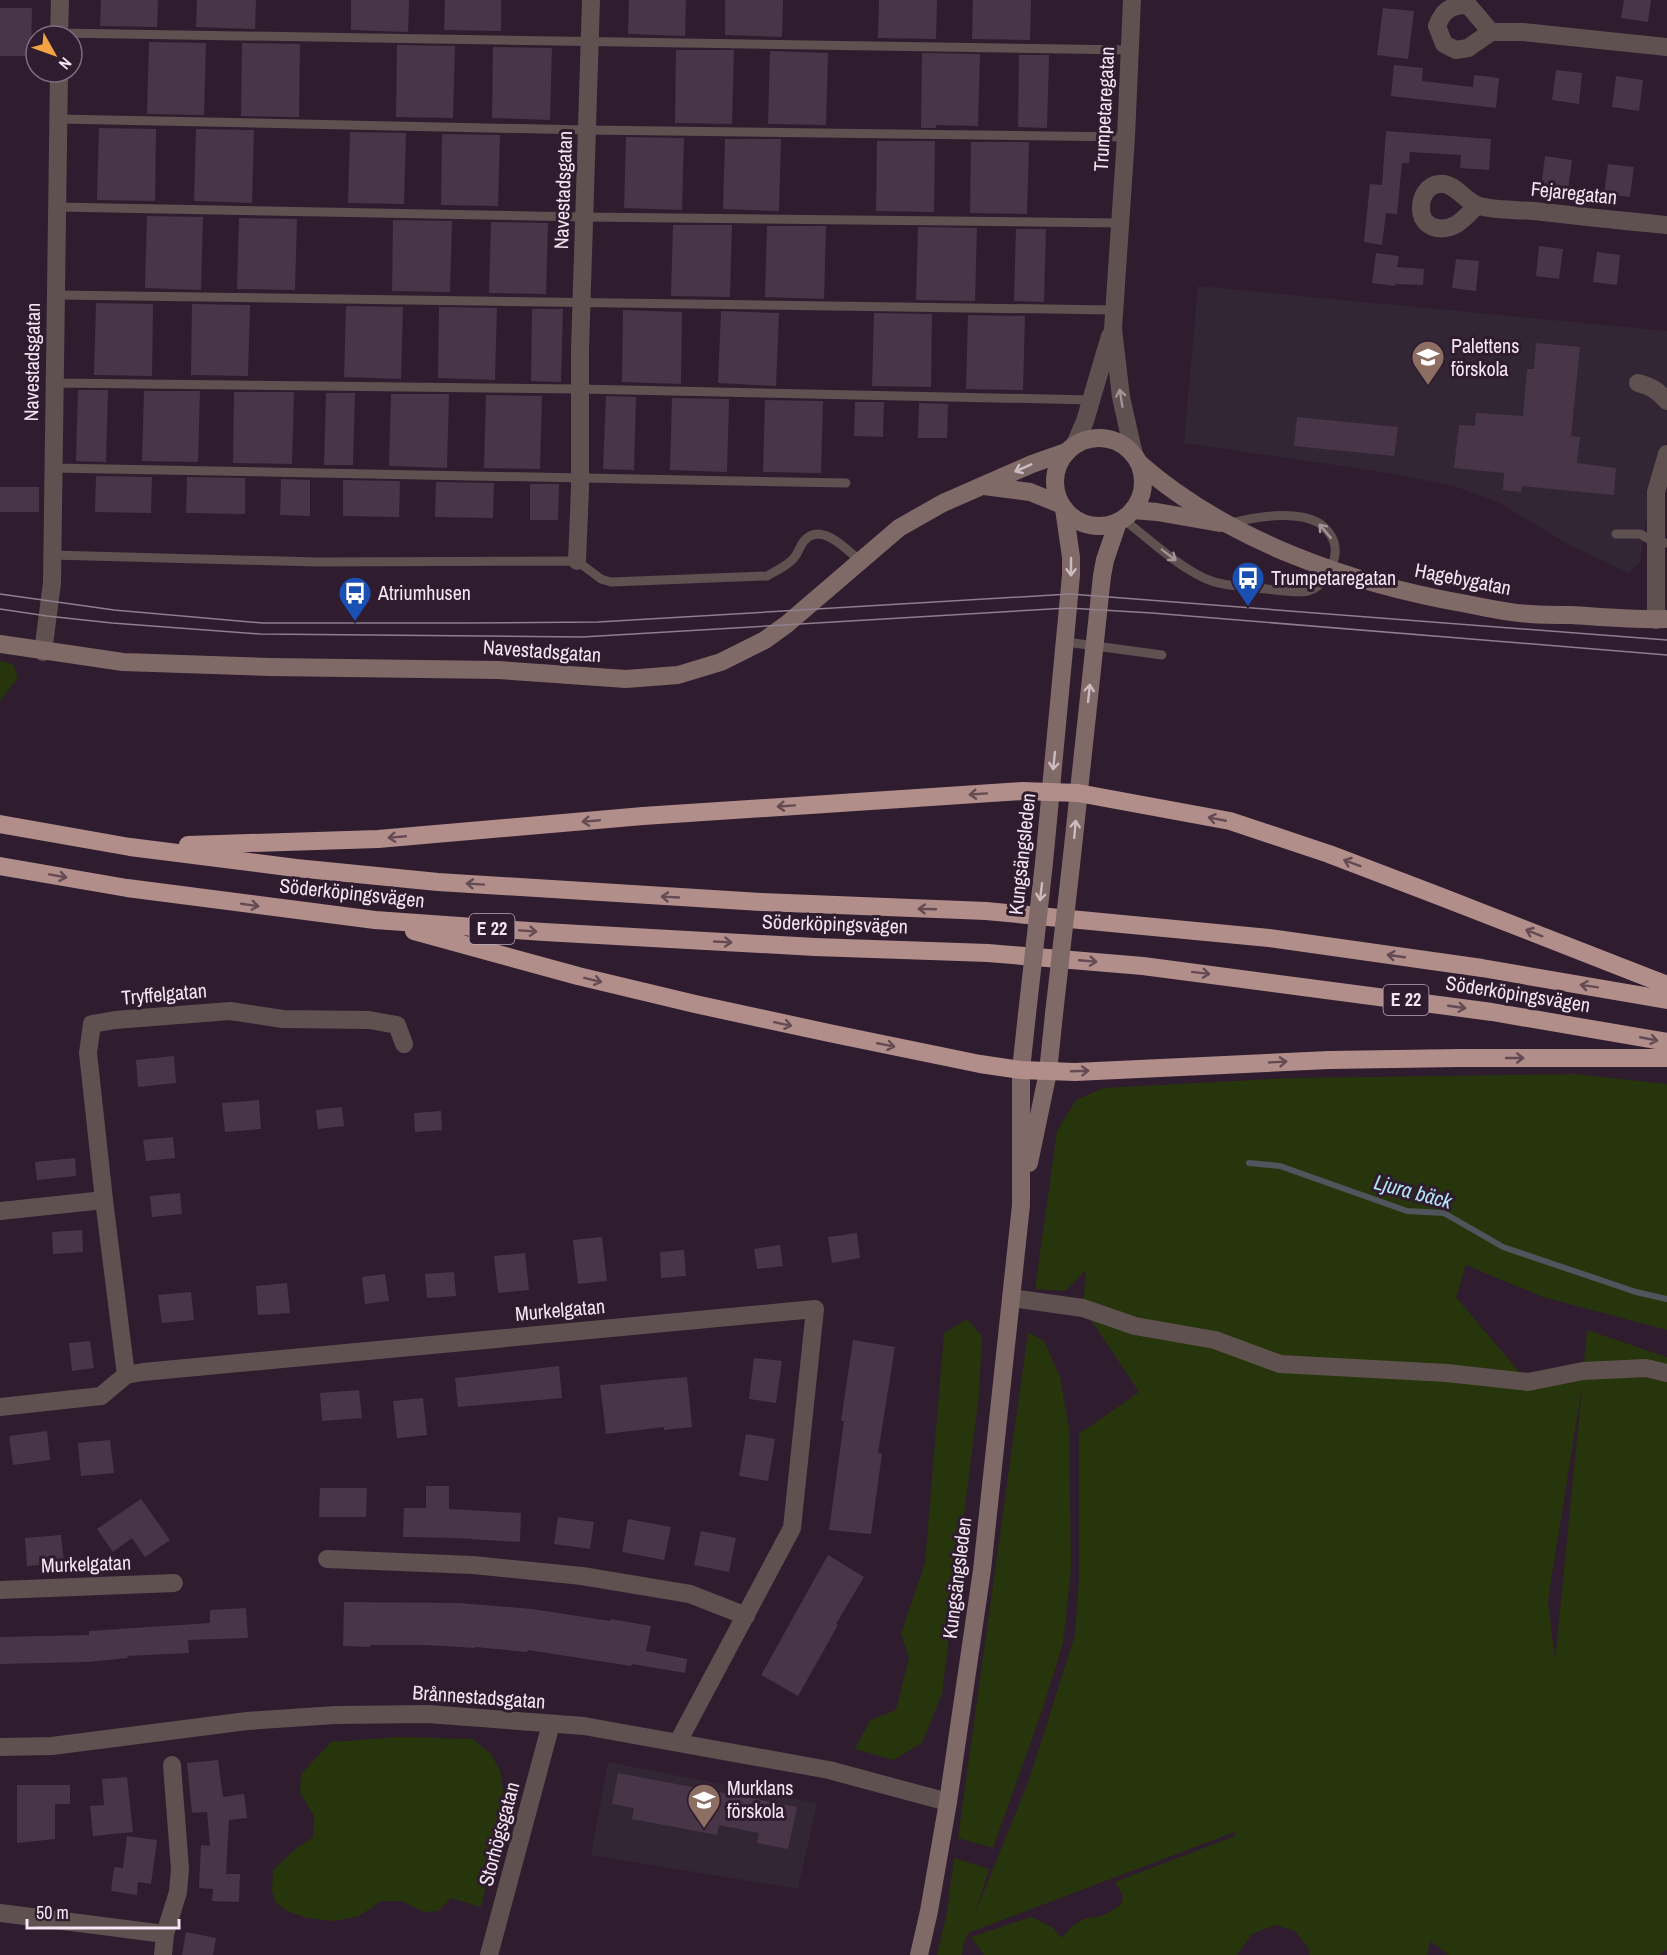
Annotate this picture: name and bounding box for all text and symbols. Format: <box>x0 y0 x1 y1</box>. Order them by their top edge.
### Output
north arrow <box>24 24 84 84</box>
street label: Trumpetaregatan <box>1087 46 1120 172</box>
text: N <box>54 53 77 74</box>
street label: Navestadsgatan <box>547 130 578 250</box>
street label: Fejaregatan <box>1530 175 1619 210</box>
street label: Navestadsgatan <box>17 302 46 421</box>
place label: Palettens förskola <box>1451 332 1519 382</box>
school or university icon: Palettens förskola <box>1410 339 1446 386</box>
one-way arrow <box>1116 388 1127 408</box>
one-way arrow <box>1015 463 1033 474</box>
one-way arrow <box>1319 523 1333 539</box>
one-way arrow <box>1161 548 1177 561</box>
street label: Hagebygatan <box>1413 556 1514 601</box>
one-way arrow <box>1065 557 1077 577</box>
bus stop icon: Trumpetaregatan <box>1230 560 1266 607</box>
place label: Trumpetaregatan <box>1271 564 1396 591</box>
bus stop icon: Atriumhusen <box>337 575 373 622</box>
place label: Atriumhusen <box>377 579 471 606</box>
street label: Navestadsgatan <box>482 633 602 668</box>
one-way arrow <box>1084 683 1095 703</box>
one-way arrow <box>1048 751 1059 771</box>
one-way arrow <box>968 788 988 799</box>
street label: Kungsängsleden <box>1002 792 1041 916</box>
one-way arrow <box>776 801 796 812</box>
one-way arrow <box>1207 813 1227 824</box>
one-way arrow <box>582 815 602 826</box>
one-way arrow <box>1070 820 1081 839</box>
one-way arrow <box>388 832 407 843</box>
one-way arrow <box>1344 857 1362 868</box>
one-way arrow <box>47 871 67 882</box>
street label: Söderköpingsvägen <box>278 871 426 914</box>
one-way arrow <box>466 879 486 890</box>
one-way arrow <box>1035 881 1046 901</box>
one-way arrow <box>660 891 680 902</box>
one-way arrow <box>240 900 260 911</box>
one-way arrow <box>918 904 938 915</box>
street label: Söderköpingsvägen <box>762 907 908 940</box>
road number: E 22 <box>470 914 514 944</box>
one-way arrow <box>518 926 538 937</box>
one-way arrow <box>1526 927 1544 938</box>
one-way arrow <box>712 936 732 947</box>
one-way arrow <box>1387 950 1406 961</box>
one-way arrow <box>1078 956 1098 967</box>
one-way arrow <box>1191 968 1210 979</box>
street label: Söderköpingsvägen <box>1444 969 1592 1018</box>
one-way arrow <box>583 974 602 986</box>
street label: Tryffelgatan <box>120 976 208 1011</box>
one-way arrow <box>1579 981 1599 992</box>
road number: E 22 <box>1384 985 1428 1015</box>
one-way arrow <box>1446 1002 1466 1013</box>
one-way arrow <box>773 1018 792 1030</box>
one-way arrow <box>1639 1034 1658 1045</box>
one-way arrow <box>876 1040 895 1051</box>
one-way arrow <box>1504 1052 1524 1064</box>
one-way arrow <box>1267 1057 1287 1068</box>
one-way arrow <box>1069 1066 1089 1077</box>
water label: Ljura bäck <box>1371 1167 1457 1216</box>
street label: Murkelgatan <box>514 1292 606 1327</box>
street label: Kungsängsleden <box>936 1516 977 1640</box>
street label: Murkelgatan <box>40 1548 132 1579</box>
street label: Brånnestadsgatan <box>412 1678 546 1715</box>
place label: Murklans förskola <box>727 1774 794 1824</box>
street label: Storhögsgatan <box>472 1779 525 1889</box>
school or university icon: Murklans förskola <box>686 1782 722 1829</box>
scale bar <box>27 1892 178 1930</box>
text: 50 m <box>36 1900 69 1925</box>

